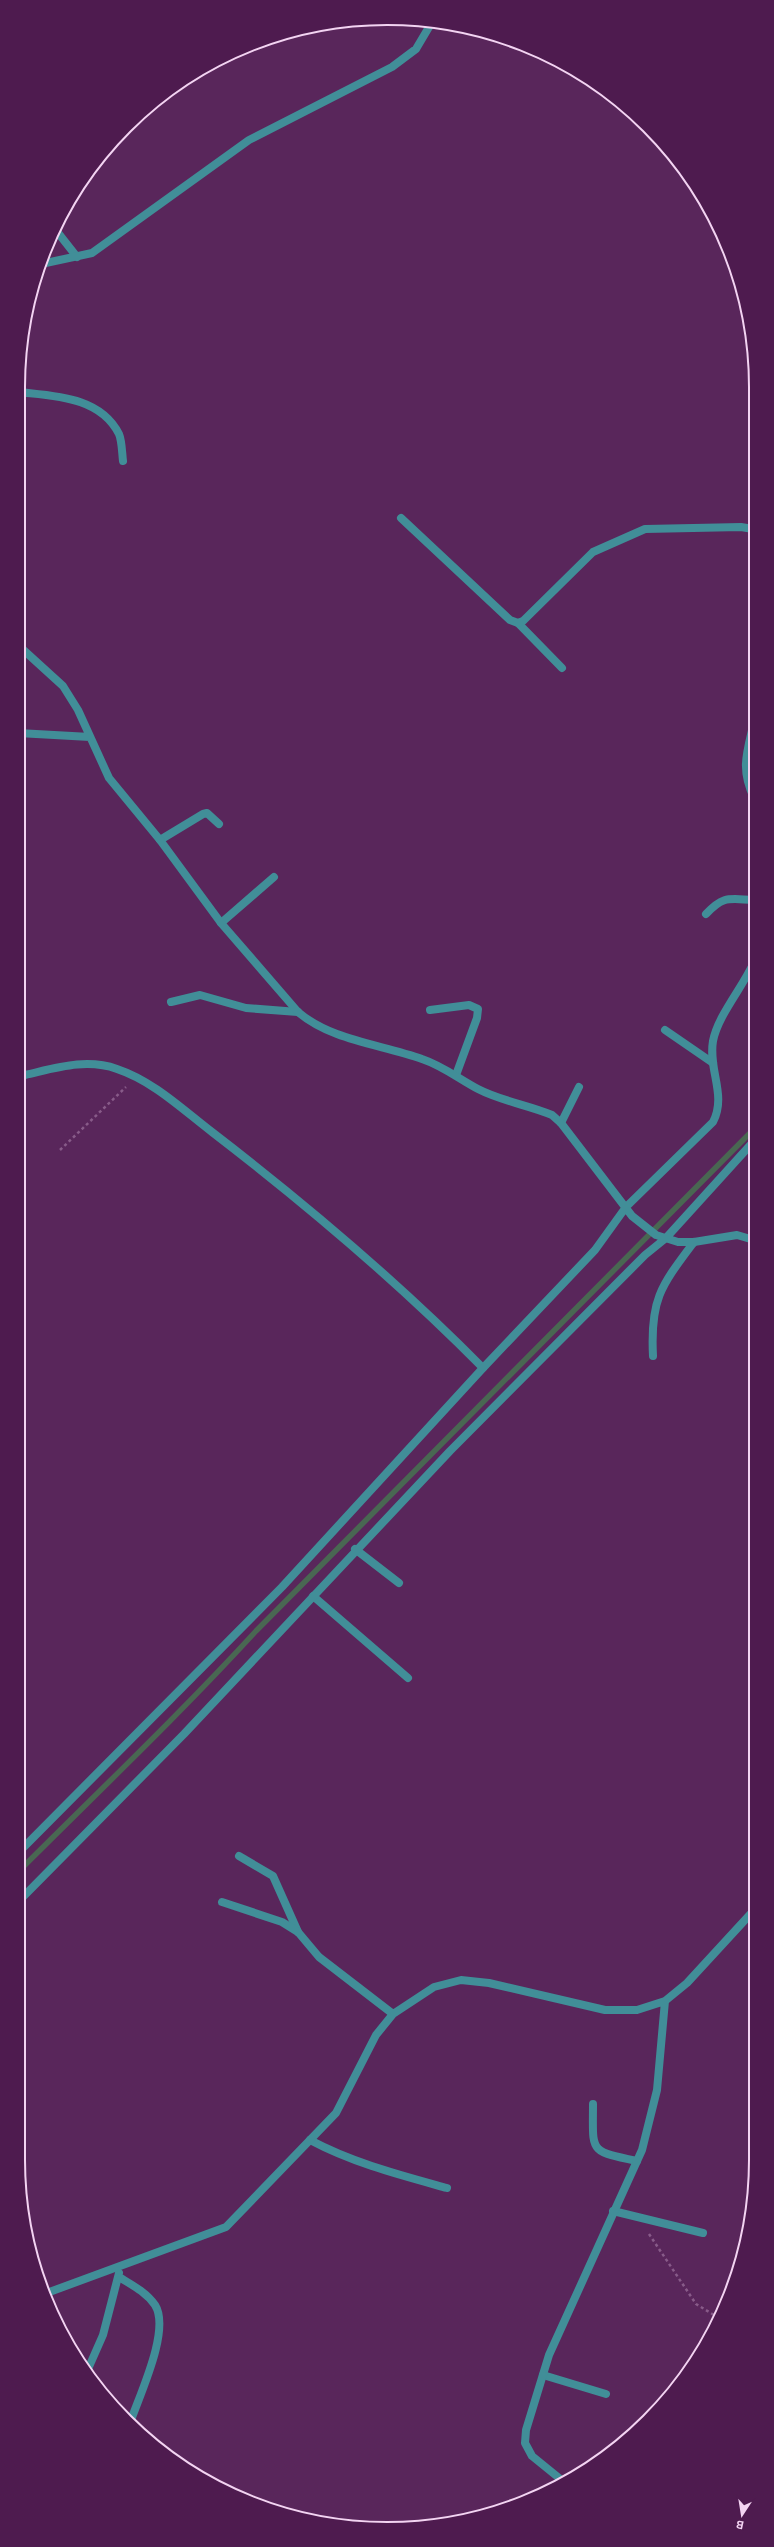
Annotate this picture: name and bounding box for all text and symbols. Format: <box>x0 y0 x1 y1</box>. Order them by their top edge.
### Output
north arrow <box>722 2495 762 2535</box>
text: B <box>735 2518 745 2531</box>

